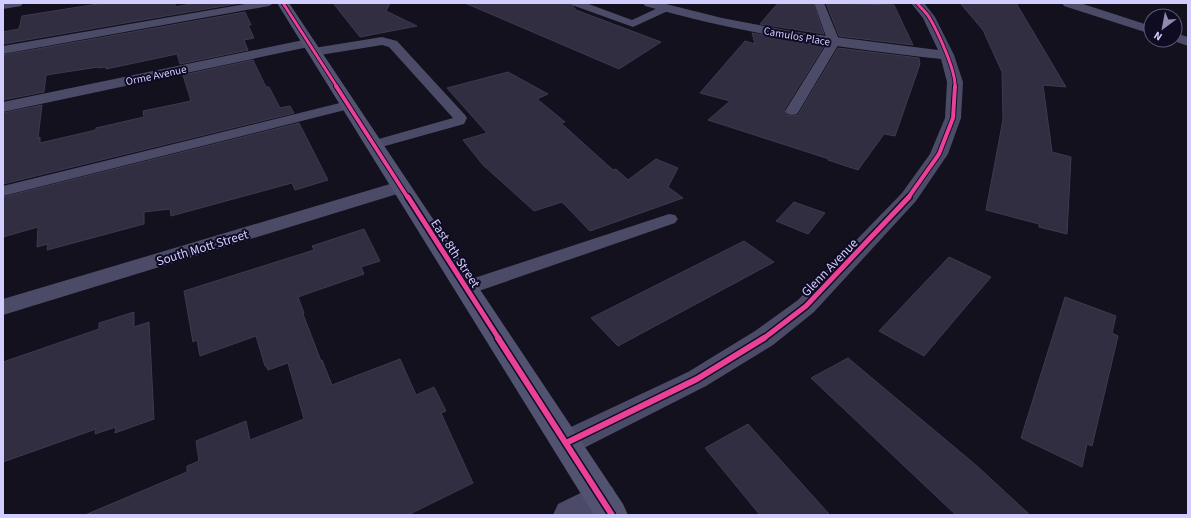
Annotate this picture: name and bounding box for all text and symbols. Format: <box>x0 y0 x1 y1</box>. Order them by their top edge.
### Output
north arrow <box>1143 8 1183 48</box>
street label: Camulos Place <box>762 23 832 50</box>
text: N <box>1151 28 1165 44</box>
street label: Orme Avenue <box>124 62 188 89</box>
street label: East 8th Street <box>426 216 484 292</box>
street label: South Mott Street <box>154 225 251 270</box>
street label: Glenn Avenue <box>797 235 862 301</box>

